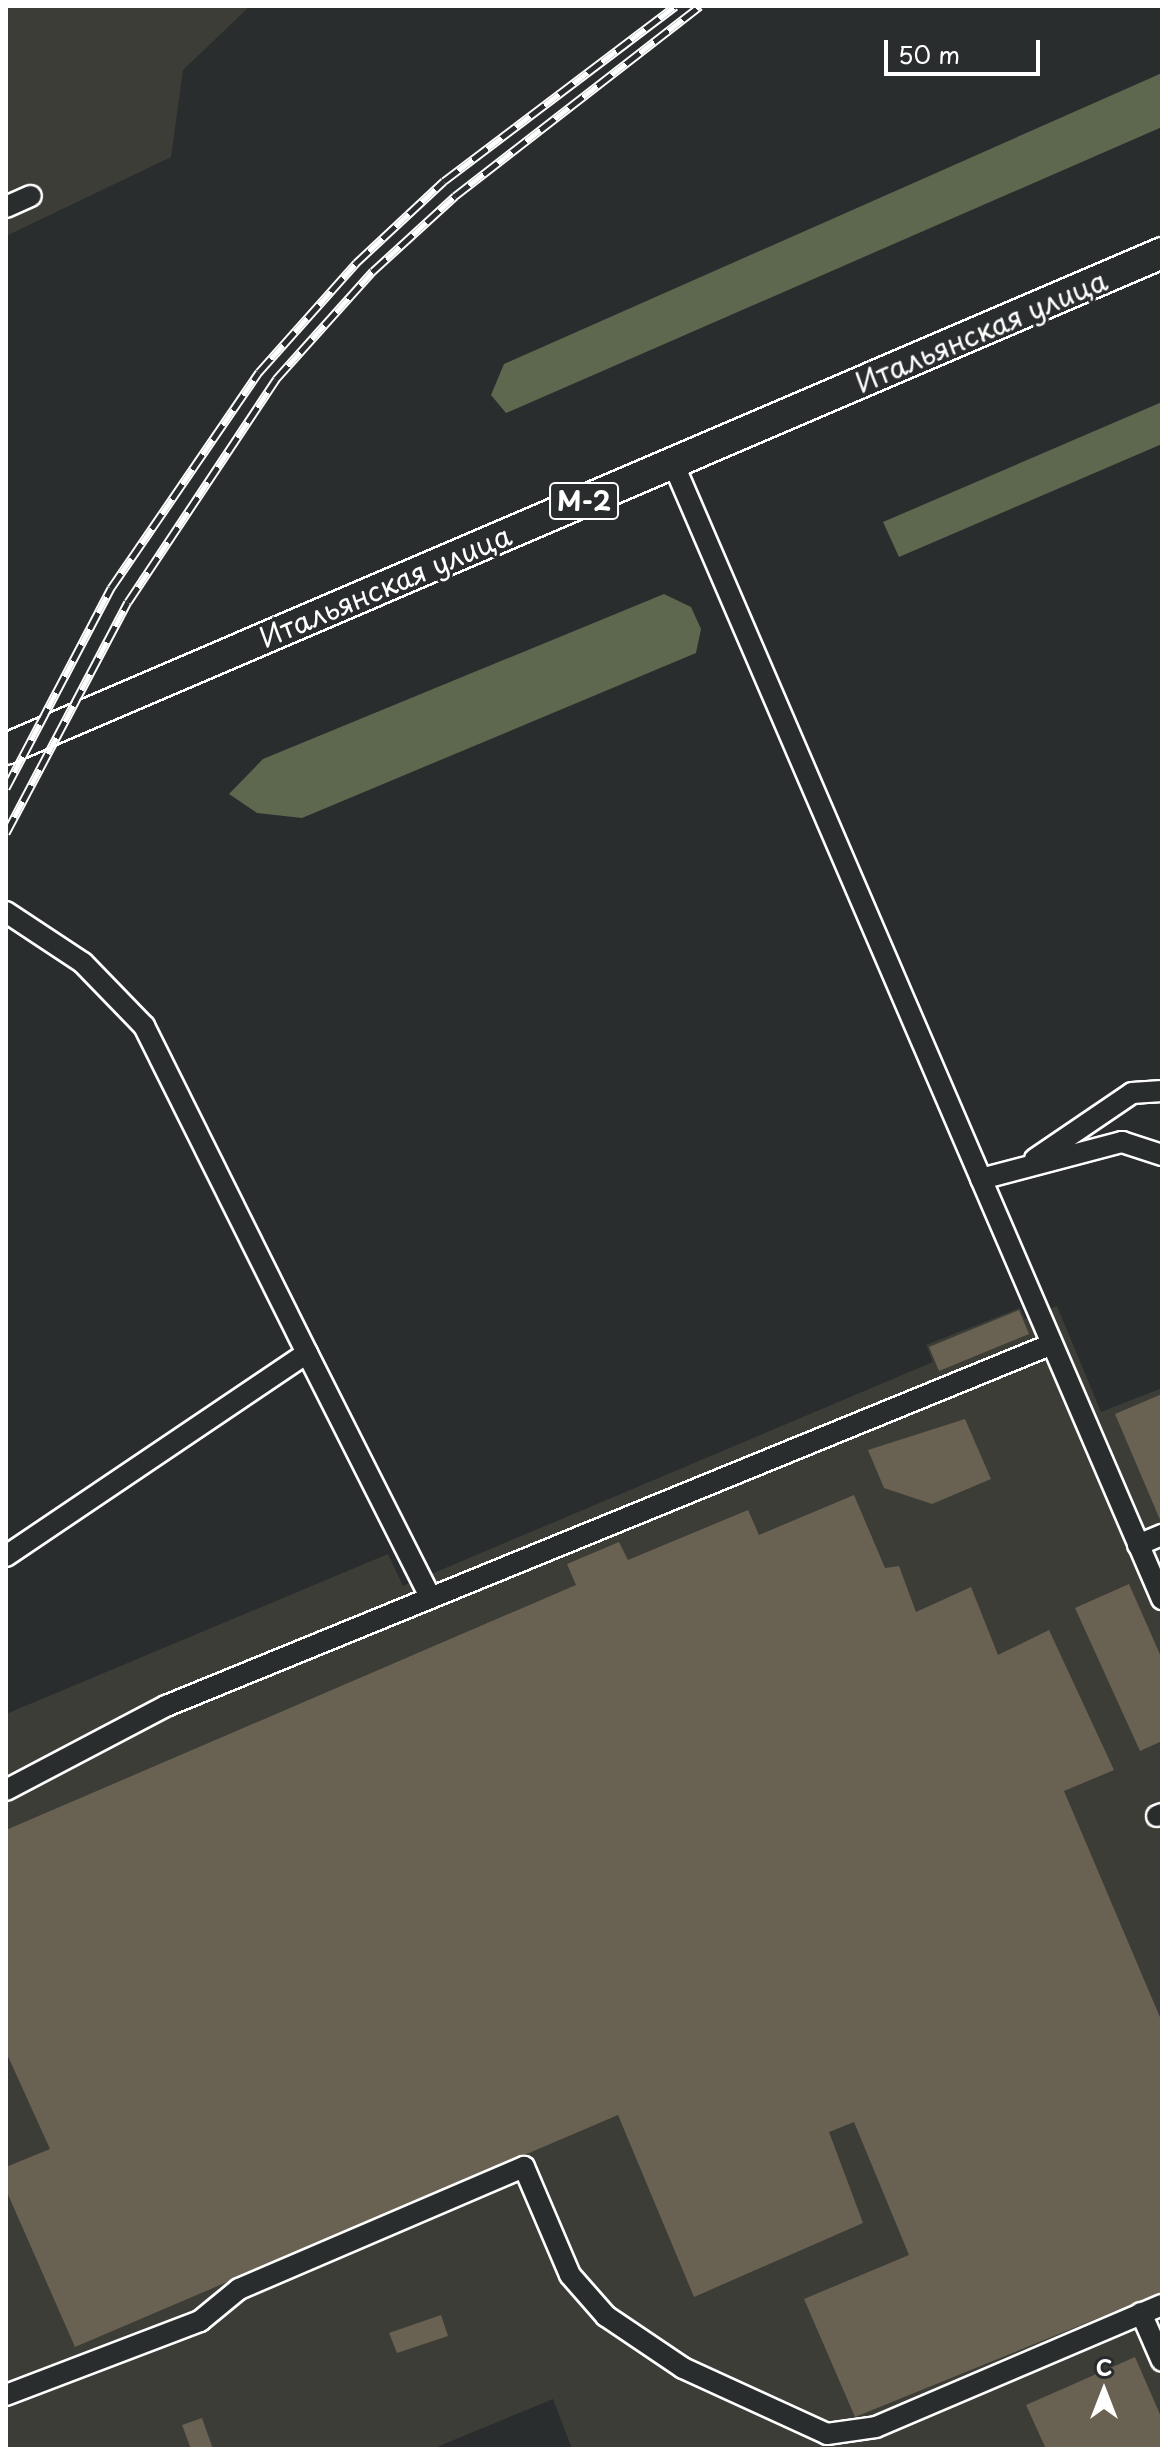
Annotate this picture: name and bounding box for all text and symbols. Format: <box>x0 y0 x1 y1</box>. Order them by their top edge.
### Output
scale bar <box>888 24 1044 74</box>
text: 50 m <box>898 36 960 72</box>
street label: Итальянская улица <box>849 262 1113 400</box>
road number: М-2 <box>548 479 620 523</box>
street label: Итальянская улица <box>253 517 517 655</box>
text: С <box>1096 2350 1112 2383</box>
north arrow <box>1064 2351 1144 2431</box>

